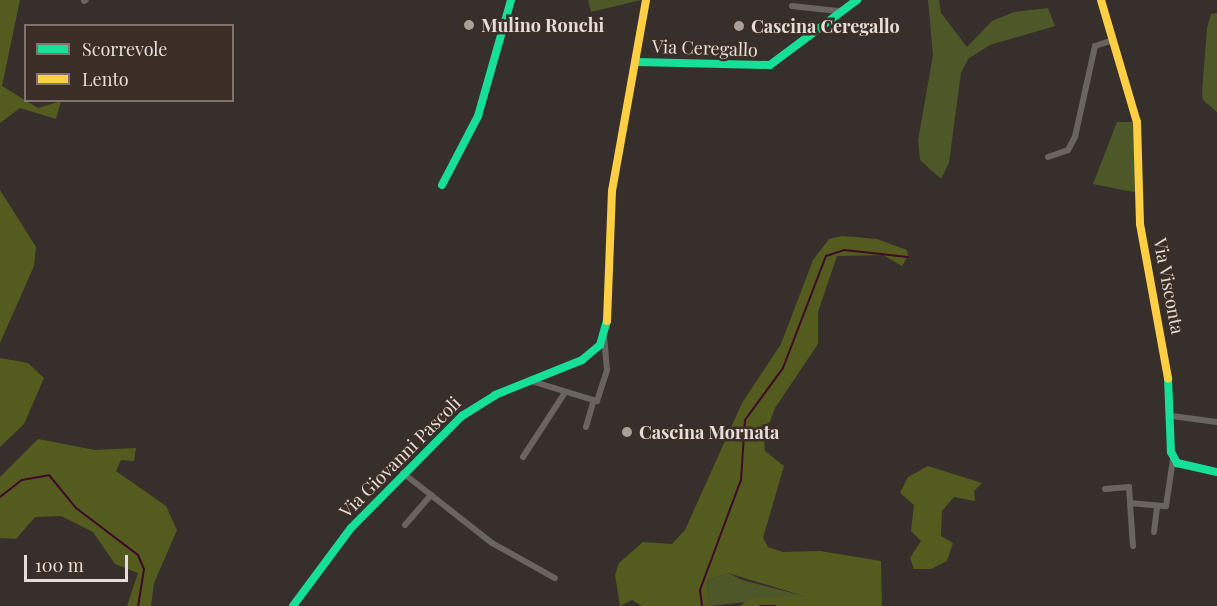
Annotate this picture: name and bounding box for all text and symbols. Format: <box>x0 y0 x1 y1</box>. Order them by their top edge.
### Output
place label: Mulino Ronchi <box>481 14 604 36</box>
place label: Cascina Ceregallo <box>751 15 900 37</box>
marker: Mulino Ronchi <box>462 18 476 32</box>
marker: Cascina Ceregallo <box>732 19 746 33</box>
legend <box>24 24 234 102</box>
street label: Via Ceregallo <box>652 35 758 61</box>
text: Scorrevole <box>82 37 167 61</box>
text: Lento <box>82 67 129 91</box>
street label: Via Visconta <box>1149 236 1189 336</box>
street label: Via Giovanni Pascoli <box>335 392 465 522</box>
place label: Cascina Mornata <box>639 421 779 443</box>
marker: Cascina Mornata <box>620 425 634 439</box>
scale bar <box>27 543 130 581</box>
text: 100 m <box>35 553 84 577</box>

